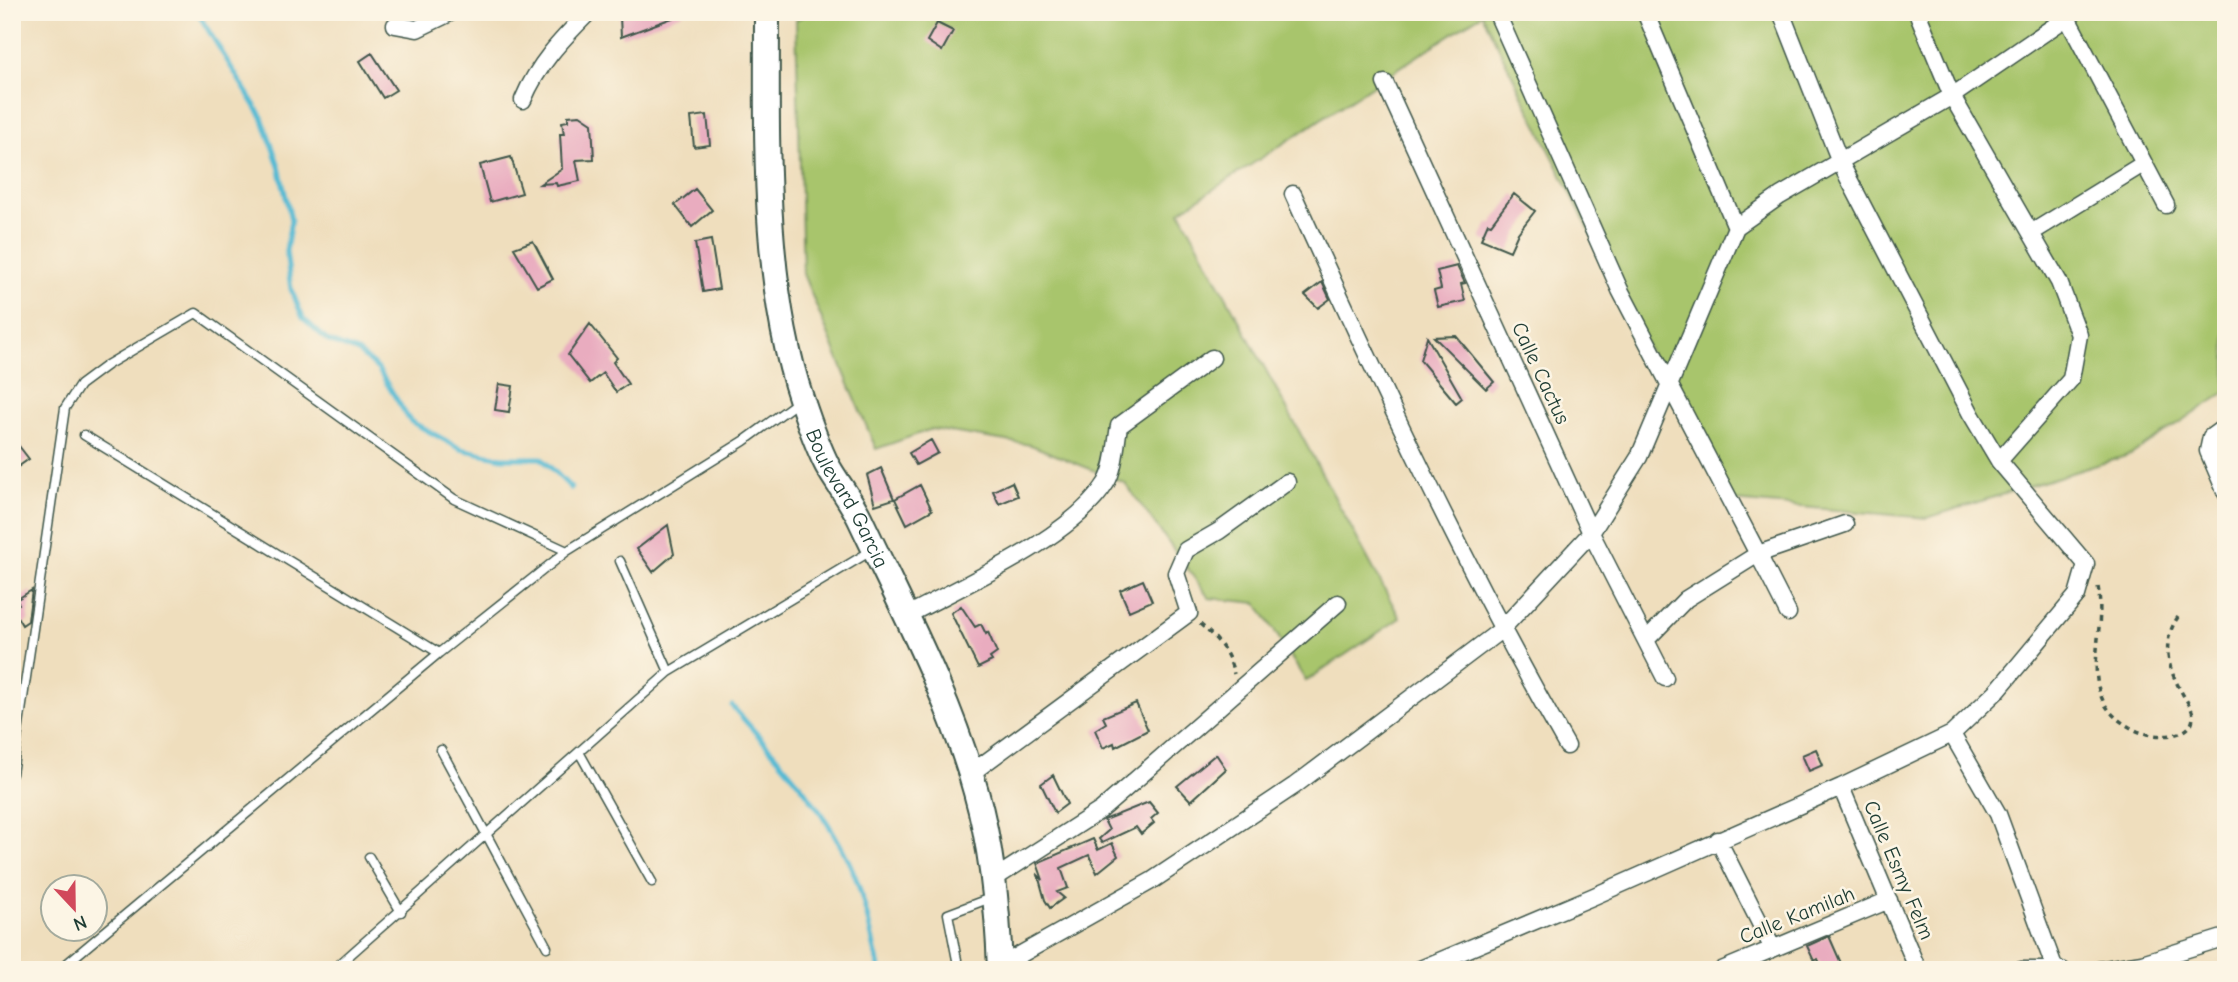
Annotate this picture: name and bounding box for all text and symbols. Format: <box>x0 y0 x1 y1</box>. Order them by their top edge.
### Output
street label: Calle Cactus <box>1507 318 1575 428</box>
street label: Boulevard Garcia <box>801 425 894 572</box>
street label: Calle Esmy Felm <box>1859 797 1939 943</box>
north arrow <box>38 874 108 944</box>
street label: Calle Kamilah <box>1736 881 1858 949</box>
text: N <box>70 910 90 935</box>

